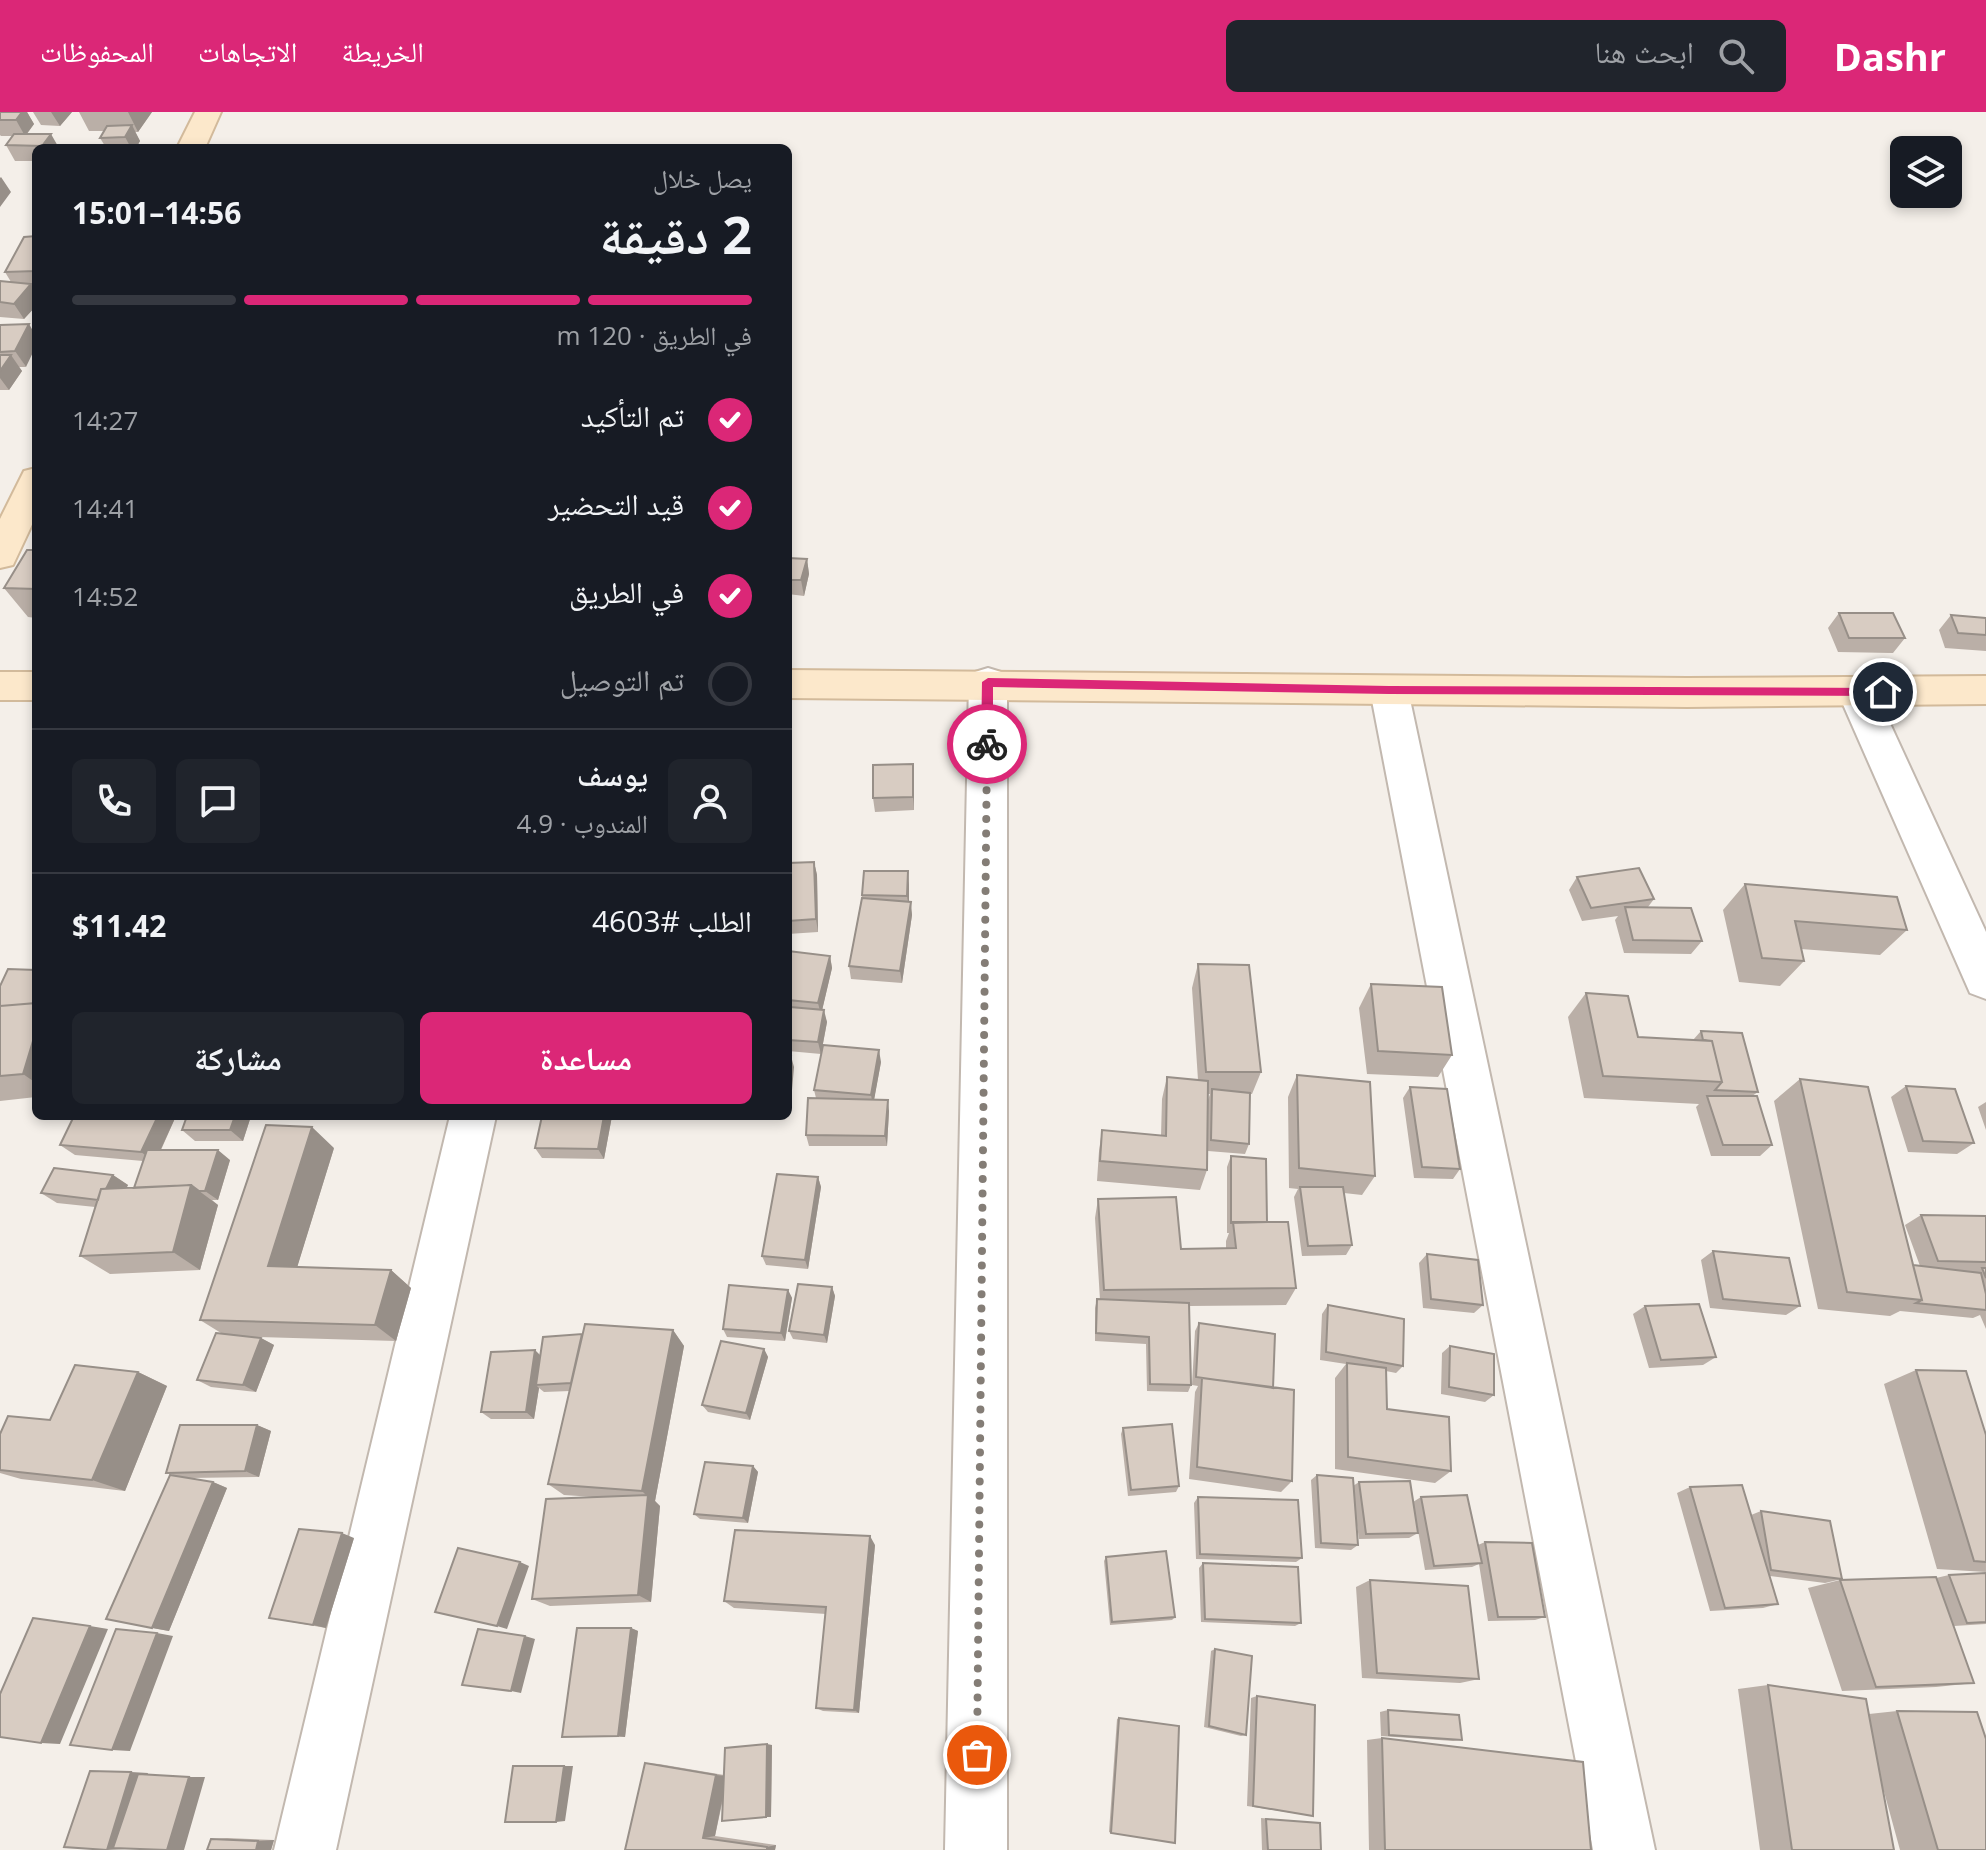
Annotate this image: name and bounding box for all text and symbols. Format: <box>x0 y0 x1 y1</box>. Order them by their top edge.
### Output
search box <box>1226 20 1786 92</box>
text: Dashr <box>1834 30 1946 82</box>
text: ابحث هنا <box>1595 31 1694 72</box>
text: المحفوظات <box>40 32 154 70</box>
text: الاتجاهات <box>198 32 297 70</box>
text: الخريطة <box>341 32 424 70</box>
icon: search <box>1714 34 1758 78</box>
map controls <box>1890 136 1962 208</box>
button: layers <box>1890 136 1962 208</box>
text: يصل خلال <box>653 160 752 196</box>
text: 14:56–15:01 <box>72 192 241 233</box>
text: 2 دقيقة <box>600 198 752 269</box>
text: في الطريق · 120 m <box>557 317 752 353</box>
text: تم التأكيد <box>581 395 684 436</box>
icon: check <box>708 398 752 442</box>
text: 14:27 <box>72 402 138 438</box>
text: قيد التحضير <box>548 483 684 524</box>
icon: check <box>708 486 752 530</box>
text: 14:41 <box>72 490 138 526</box>
text: في الطريق <box>569 571 684 612</box>
icon: check <box>708 574 752 618</box>
text: 14:52 <box>72 578 138 614</box>
pin <box>1849 658 1917 726</box>
text: تم التوصيل <box>560 659 684 700</box>
icon: home <box>1861 670 1905 714</box>
courier <box>947 704 1027 784</box>
icon: bike <box>965 722 1009 766</box>
text: يوسف <box>577 754 648 795</box>
button: phone <box>72 759 156 843</box>
button: chat <box>176 759 260 843</box>
button: person <box>668 759 752 843</box>
text: المندوب · 4.9 <box>517 805 648 841</box>
text: الطلب #4603 <box>592 900 752 941</box>
text: $11.42 <box>72 905 166 946</box>
button: مشاركة <box>72 1012 404 1104</box>
button: مساعدة <box>420 1012 752 1104</box>
pin <box>943 1721 1011 1789</box>
icon: bag <box>955 1733 999 1777</box>

